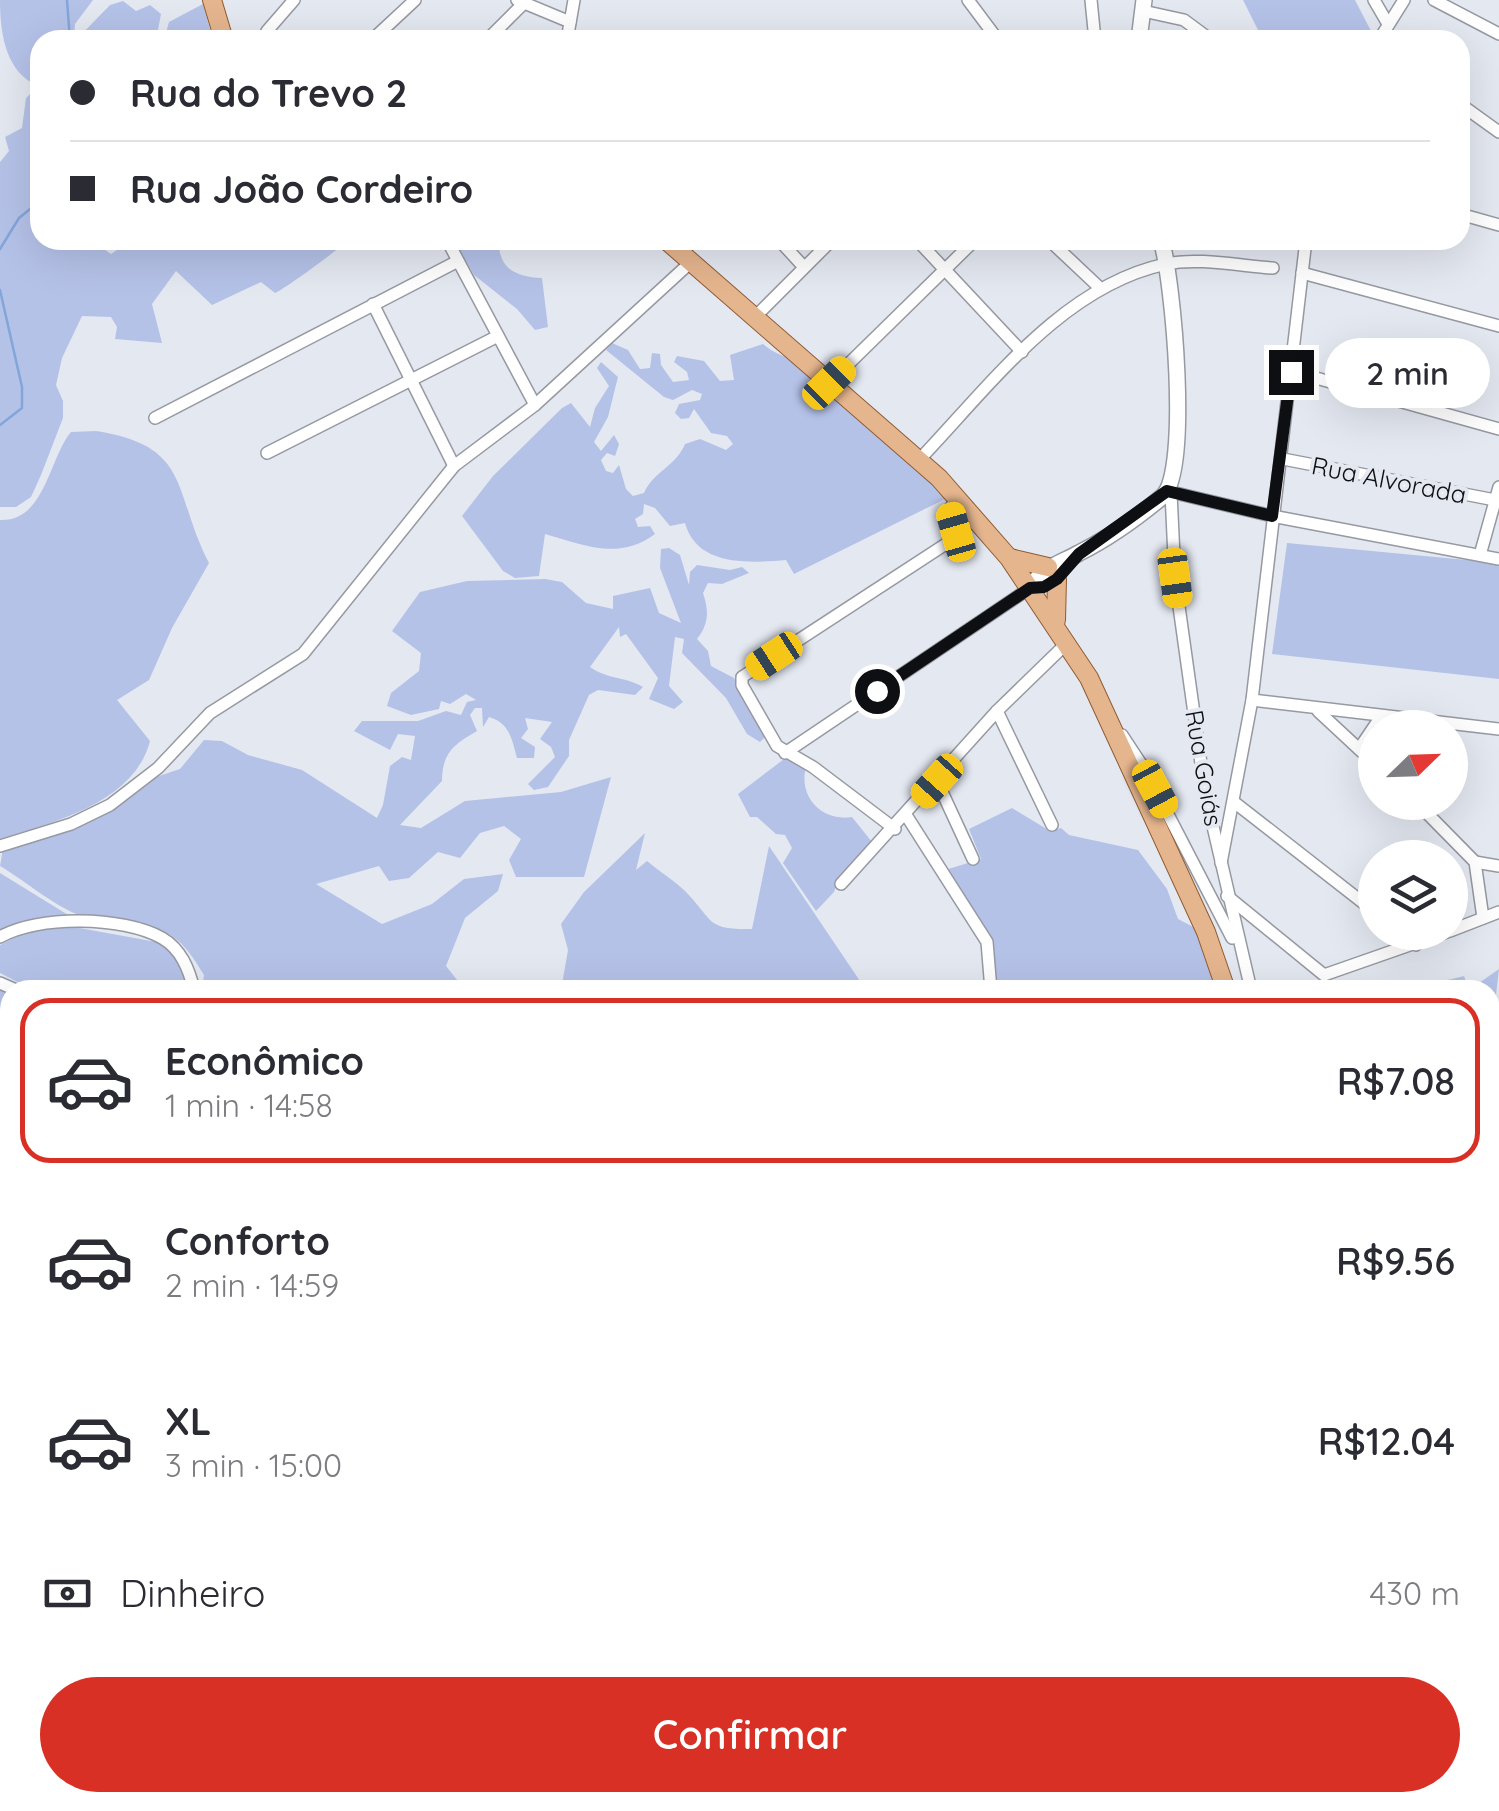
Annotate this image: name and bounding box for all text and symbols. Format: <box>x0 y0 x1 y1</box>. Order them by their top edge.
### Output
text: Rua do Trevo 2 <box>130 69 407 117</box>
text: Rua João Cordeiro <box>130 165 473 213</box>
callout: 2 min <box>1326 337 1491 407</box>
route end <box>1269 350 1314 395</box>
car <box>797 351 861 415</box>
text: 2 min <box>1366 353 1449 393</box>
street label: Rua Alvorada <box>1309 449 1469 510</box>
car <box>933 499 979 565</box>
car <box>1156 546 1194 610</box>
car <box>741 627 807 685</box>
route start <box>855 669 900 714</box>
street label: Rua Goiás <box>1179 707 1230 828</box>
north arrow <box>1358 710 1468 820</box>
map controls <box>1358 710 1468 950</box>
car <box>906 749 968 813</box>
car <box>1128 755 1182 823</box>
button: layers <box>1358 840 1468 950</box>
icon: car <box>45 1036 135 1126</box>
text: Econômico <box>165 1037 364 1085</box>
text: R$7.08 <box>1337 1057 1455 1105</box>
text: 1 min · 14:58 <box>165 1085 333 1125</box>
icon: car <box>45 1216 135 1306</box>
text: Conforto <box>165 1217 330 1265</box>
text: R$9.56 <box>1336 1237 1455 1285</box>
text: 2 min · 14:59 <box>165 1265 339 1305</box>
icon: car <box>45 1396 135 1486</box>
text: XL <box>165 1397 211 1445</box>
text: R$12.04 <box>1318 1417 1455 1465</box>
text: 3 min · 15:00 <box>165 1445 342 1485</box>
icon: cash <box>40 1566 95 1621</box>
text: Dinheiro <box>120 1569 265 1617</box>
text: 430 m <box>1369 1573 1460 1613</box>
button: Confirmar <box>40 1677 1460 1792</box>

